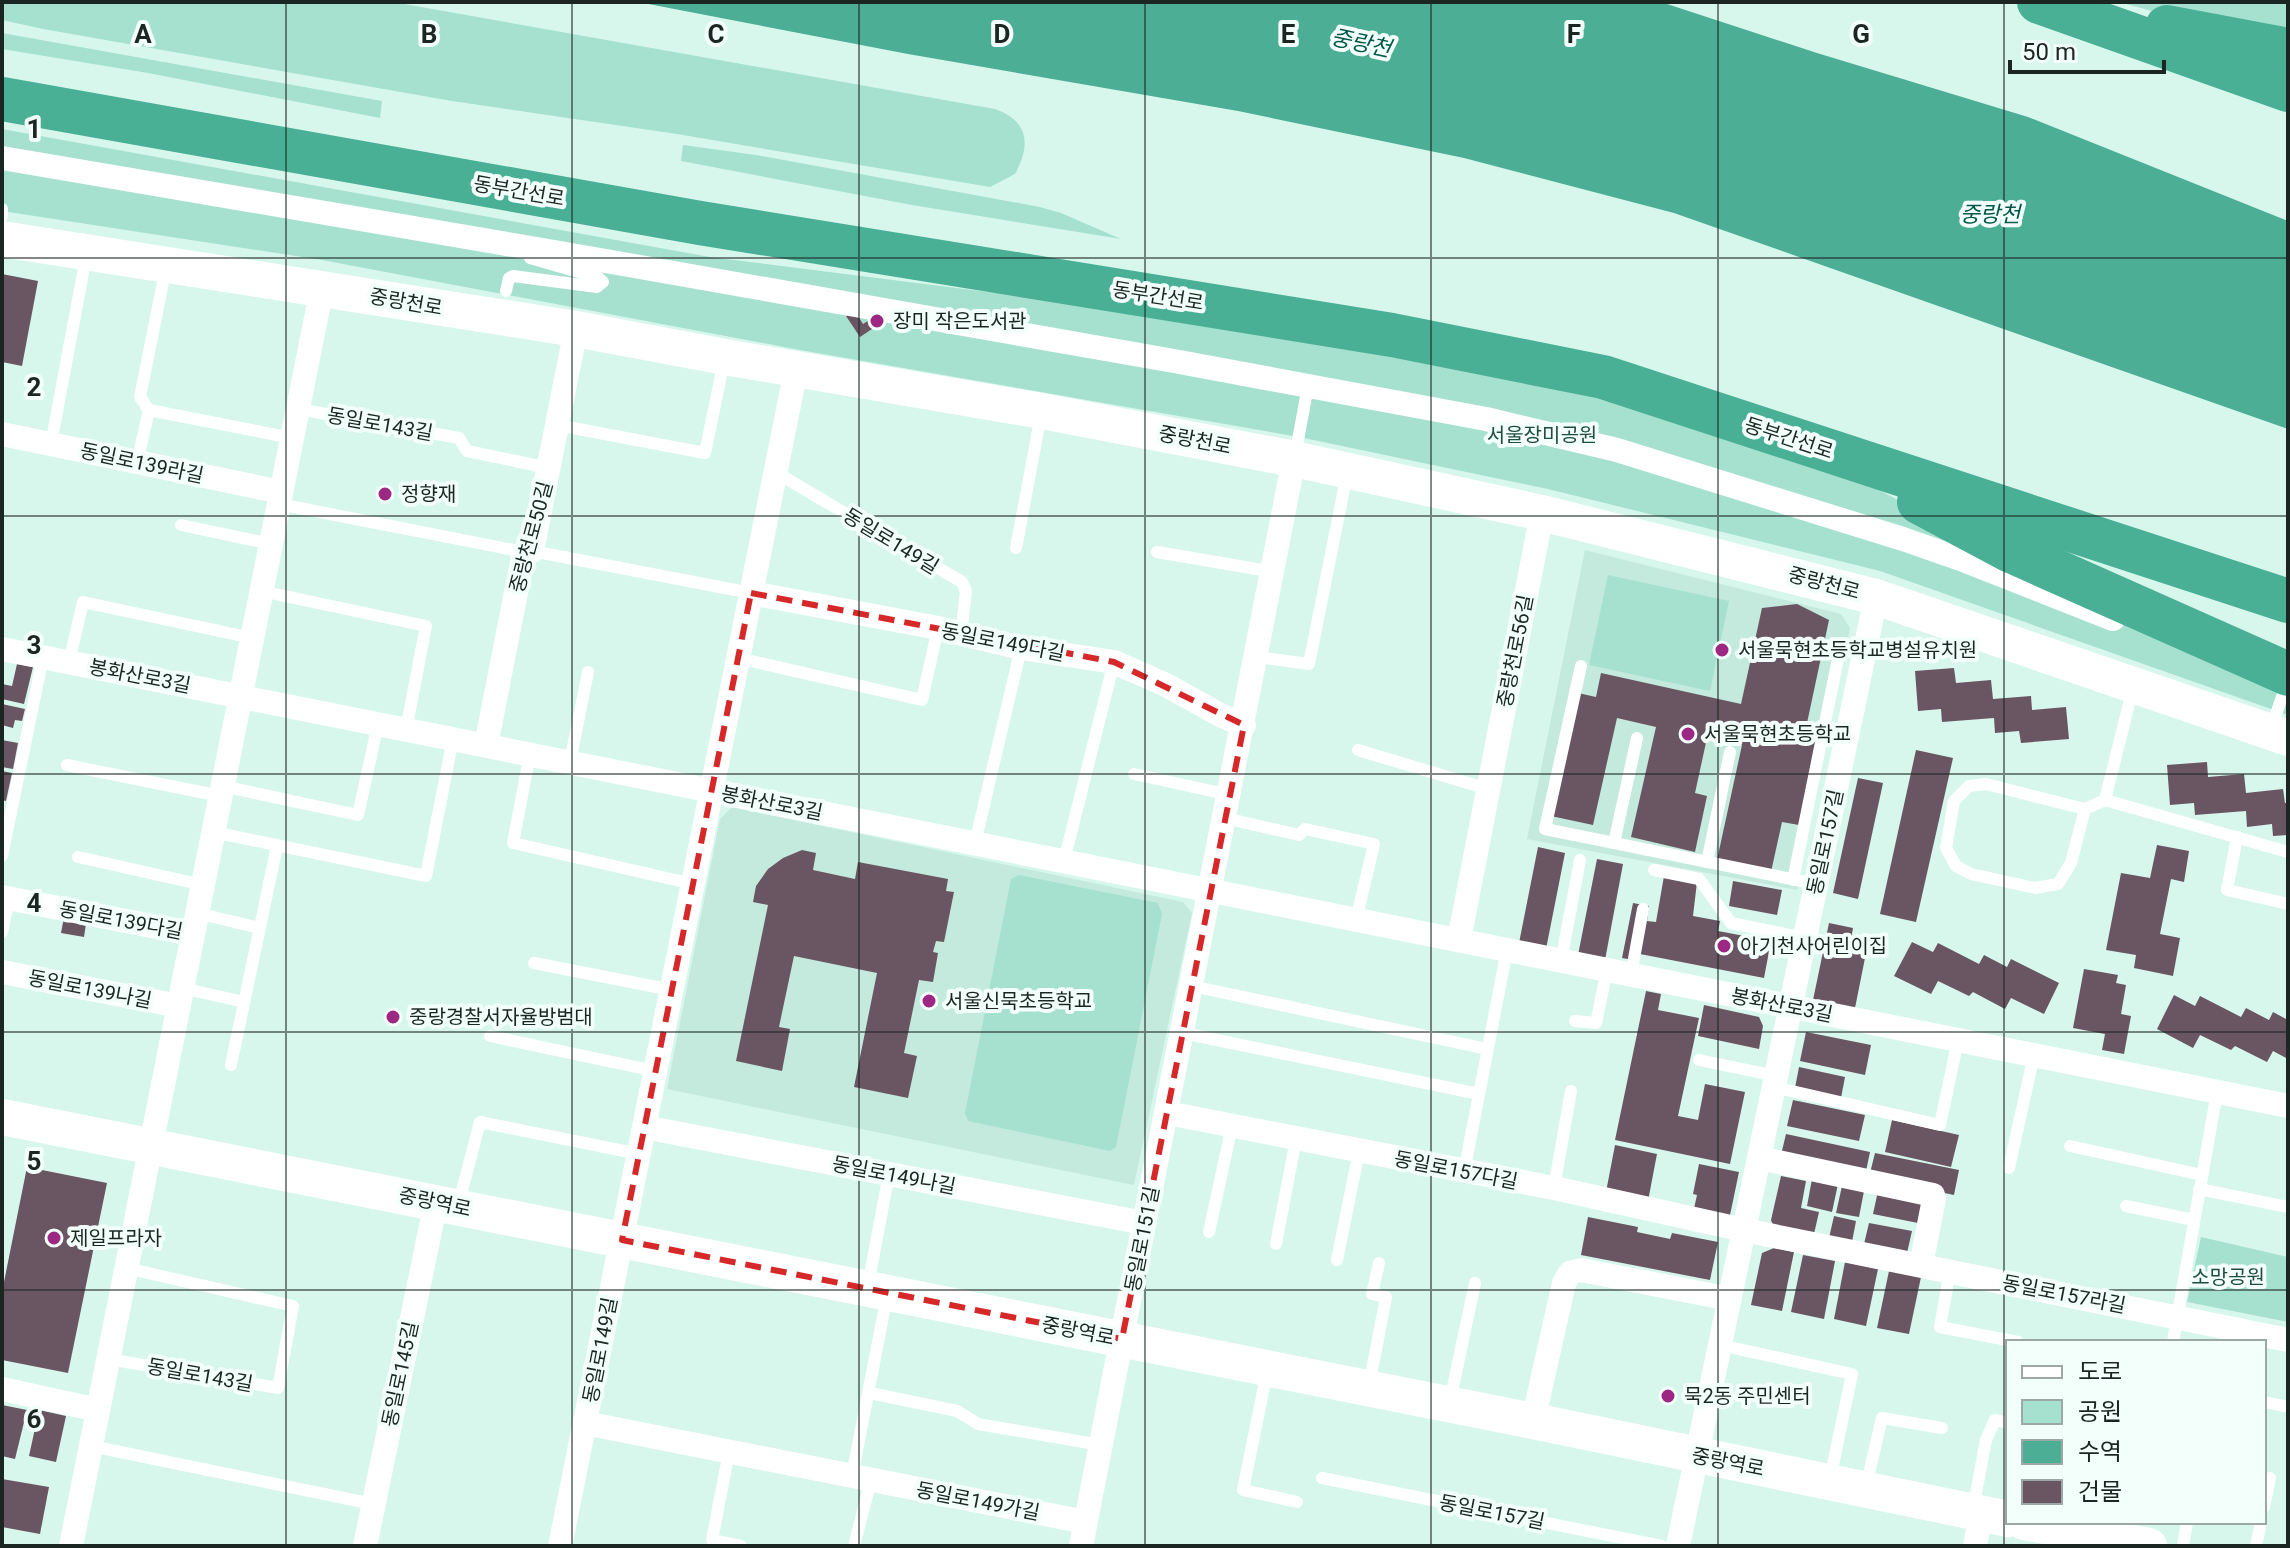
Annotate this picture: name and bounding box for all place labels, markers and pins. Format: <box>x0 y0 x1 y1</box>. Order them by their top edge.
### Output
place label: 장미 작은도서관 <box>893 309 1027 333</box>
marker: 장미 작은도서관 <box>868 312 886 330</box>
place label: 정향재 <box>401 482 456 506</box>
marker: 정향재 <box>376 485 394 503</box>
place label: 서울묵현초등학교병설유치원 <box>1738 638 1977 662</box>
marker: 서울묵현초등학교병설유치원 <box>1713 641 1731 659</box>
place label: 서울묵현초등학교 <box>1704 722 1851 746</box>
marker: 서울묵현초등학교 <box>1679 725 1697 743</box>
place label: 아기천사어린이집 <box>1740 934 1887 958</box>
marker: 아기천사어린이집 <box>1715 937 1733 955</box>
place label: 서울신묵초등학교 <box>945 989 1092 1013</box>
marker: 서울신묵초등학교 <box>920 992 938 1010</box>
place label: 중랑경찰서자율방범대 <box>409 1005 593 1029</box>
marker: 중랑경찰서자율방범대 <box>384 1008 402 1026</box>
place label: 제일프라자 <box>70 1226 162 1250</box>
marker: 제일프라자 <box>45 1229 63 1247</box>
place label: 묵2동 주민센터 <box>1684 1384 1811 1408</box>
marker: 묵2동 주민센터 <box>1659 1387 1677 1405</box>

